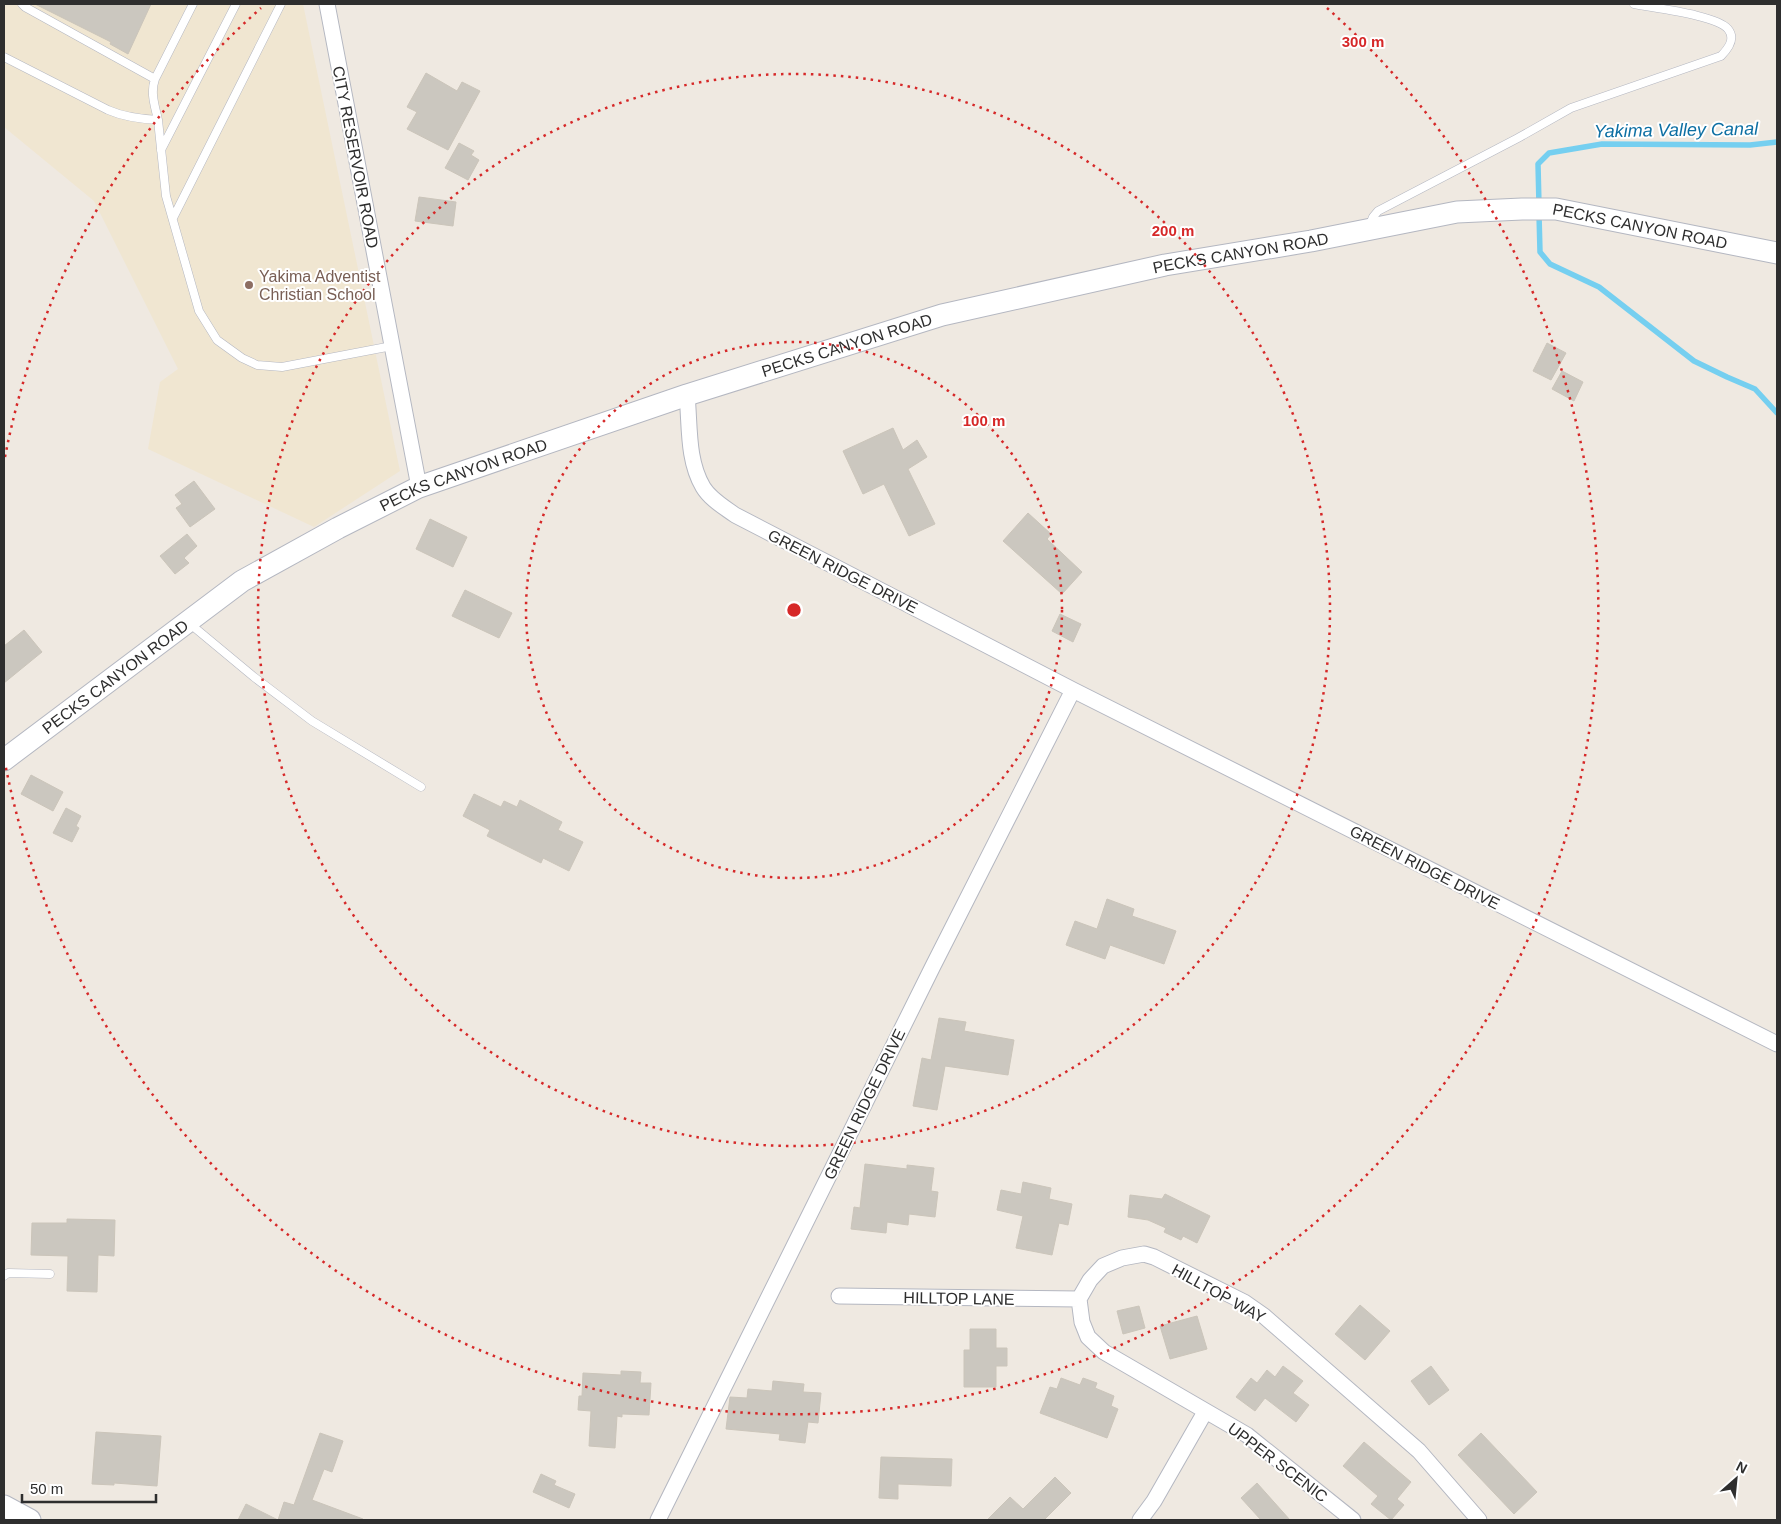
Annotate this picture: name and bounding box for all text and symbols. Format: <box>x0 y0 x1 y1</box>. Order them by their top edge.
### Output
text: 300 m <box>1342 33 1384 50</box>
street label: CITY RESERVOIR ROAD <box>329 65 382 250</box>
water label: Yakima Valley Canal <box>1594 119 1759 141</box>
street label: PECKS CANYON ROAD <box>1551 201 1729 252</box>
text: 200 m <box>1152 222 1194 239</box>
street label: PECKS CANYON ROAD <box>1151 230 1330 276</box>
place label: Yakima Adventist Christian School <box>259 268 381 303</box>
marker: Yakima Adventist Christian School <box>243 279 255 291</box>
street label: PECKS CANYON ROAD <box>759 311 934 380</box>
text: 100 m <box>963 412 1005 429</box>
street label: PECKS CANYON ROAD <box>377 436 549 515</box>
street label: GREEN RIDGE DRIVE <box>765 526 920 617</box>
centre of rings <box>785 601 803 619</box>
street label: PECKS CANYON ROAD <box>39 617 192 737</box>
street label: GREEN RIDGE DRIVE <box>1347 822 1502 913</box>
street label: GREEN RIDGE DRIVE <box>821 1026 908 1182</box>
street label: HILLTOP WAY <box>1169 1261 1269 1326</box>
street label: HILLTOP LANE <box>903 1289 1015 1308</box>
street label: UPPER SCENIC <box>1225 1419 1331 1505</box>
north arrow <box>1711 1454 1761 1504</box>
text: N <box>1734 1458 1750 1477</box>
scale bar <box>22 1472 156 1504</box>
text: 50 m <box>30 1480 63 1497</box>

